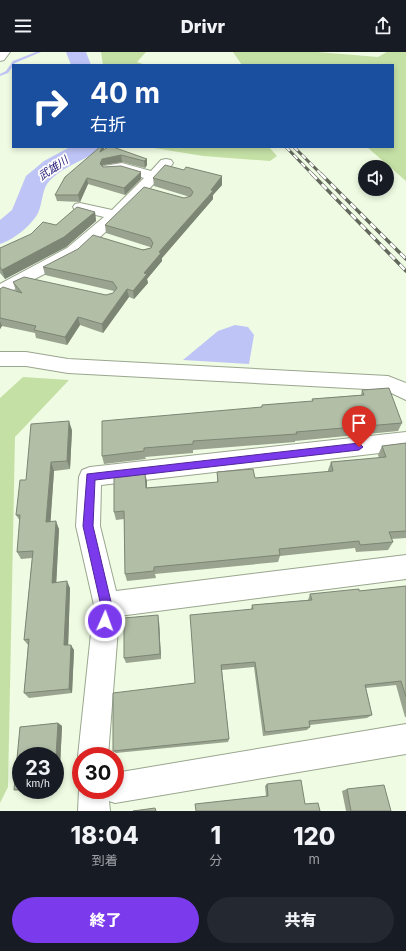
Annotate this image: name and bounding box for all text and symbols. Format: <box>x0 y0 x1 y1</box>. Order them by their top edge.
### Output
icon: menu <box>12 15 34 37</box>
icon: share <box>372 15 394 37</box>
text: Drivr <box>181 16 225 37</box>
text: 40 m <box>90 76 160 110</box>
icon: right <box>24 80 76 132</box>
text: 右折 <box>90 114 126 135</box>
water label: 武雄川 <box>35 152 71 183</box>
map controls <box>358 160 394 196</box>
button: sound <box>358 160 394 196</box>
pin <box>342 406 376 447</box>
icon: arrive <box>348 412 370 434</box>
position arrow <box>84 600 126 642</box>
speed limit sign: 30 <box>72 747 124 799</box>
text: 23 <box>25 756 51 780</box>
text: km/h <box>26 777 50 789</box>
text: 18:04 <box>71 821 139 850</box>
text: 1 <box>210 821 221 850</box>
text: 120 <box>293 822 335 851</box>
text: m <box>308 851 320 867</box>
text: 到着 <box>92 852 118 868</box>
text: 分 <box>209 852 222 868</box>
button: 終了 <box>12 897 199 943</box>
button: 共有 <box>207 897 394 943</box>

